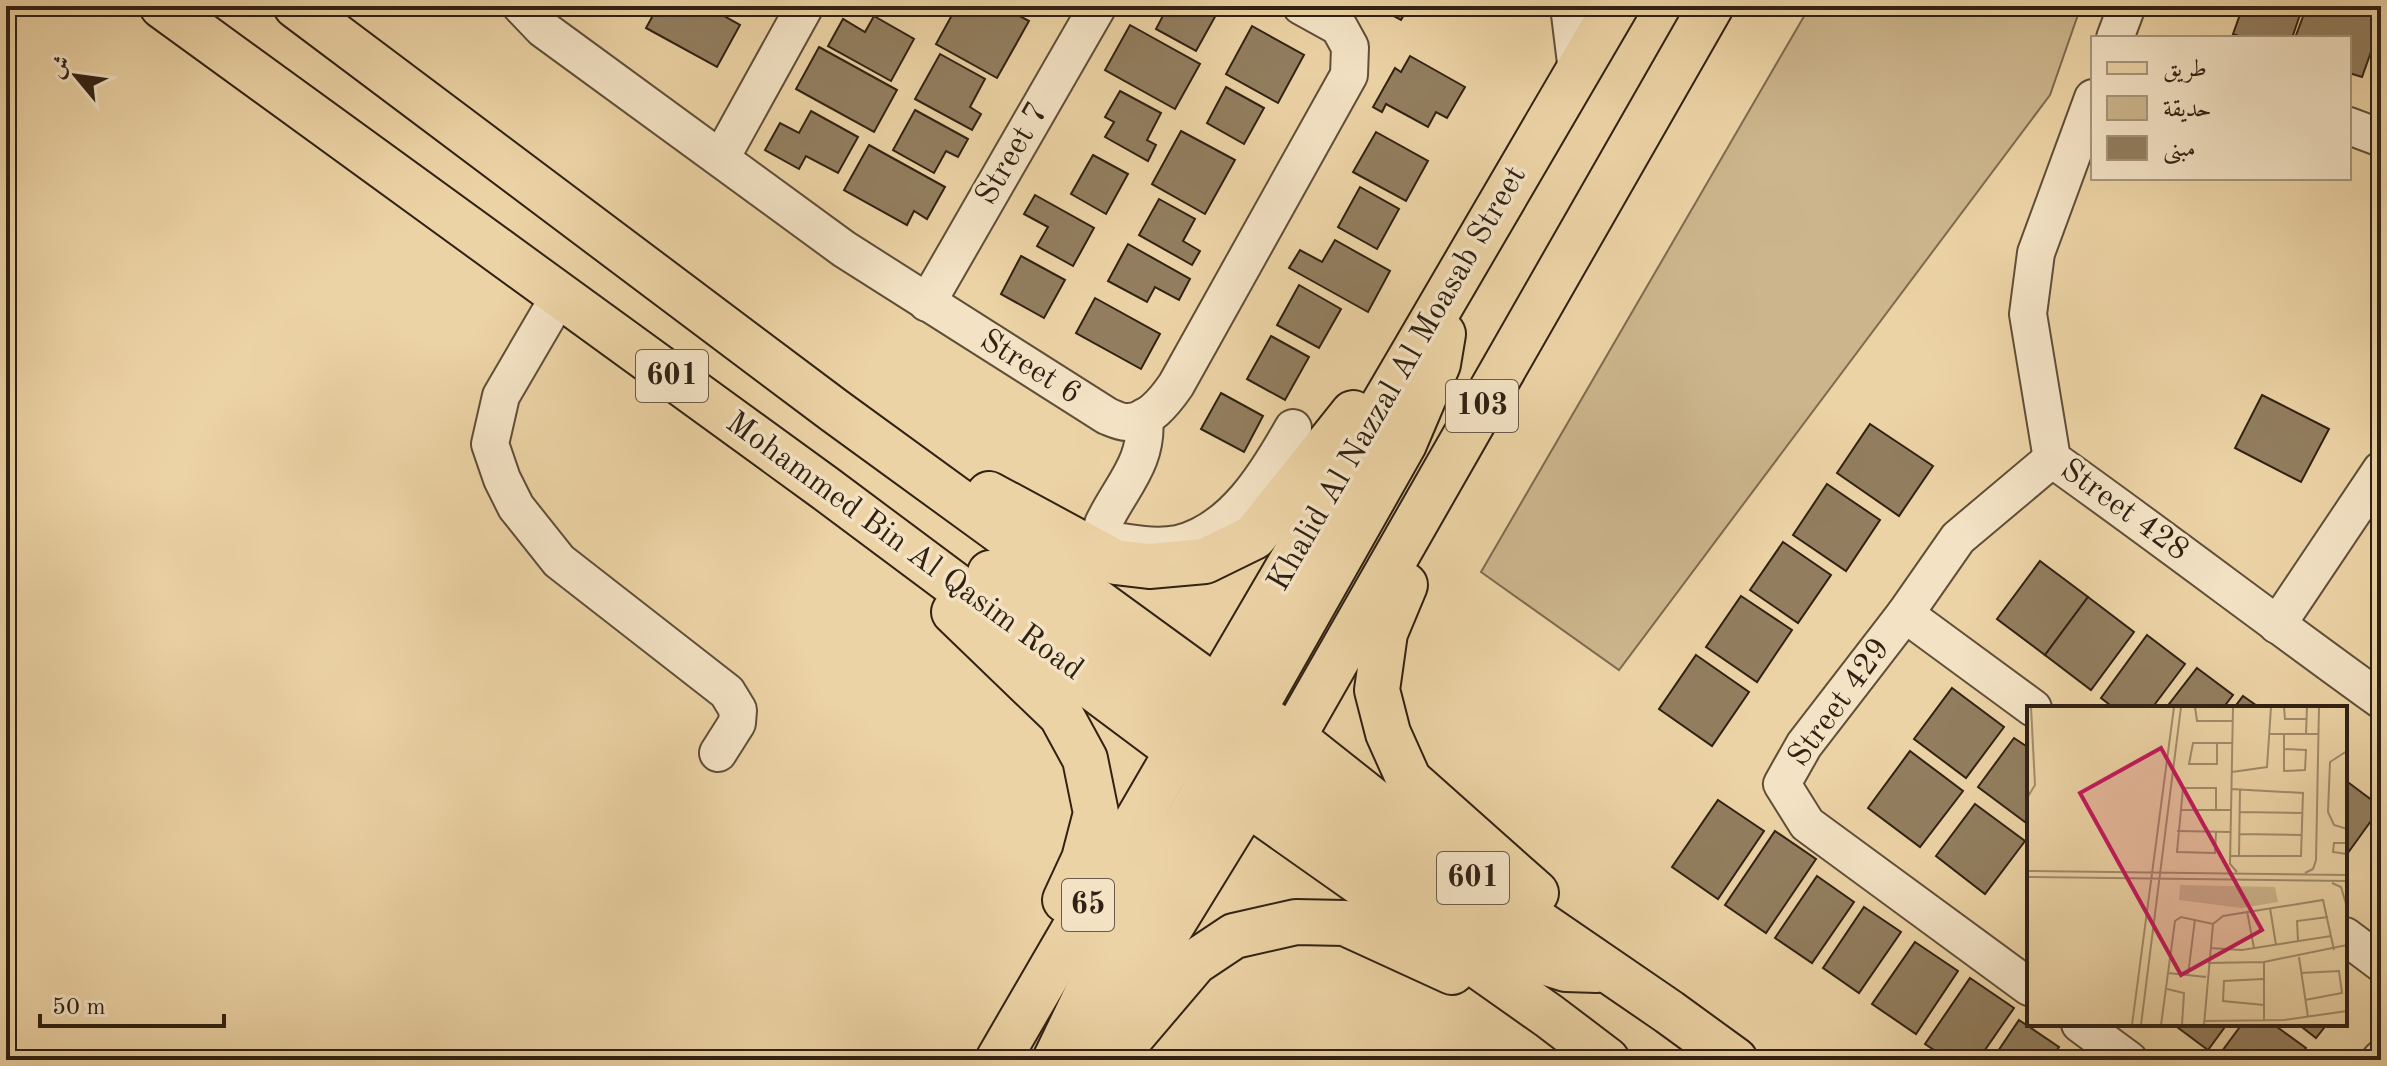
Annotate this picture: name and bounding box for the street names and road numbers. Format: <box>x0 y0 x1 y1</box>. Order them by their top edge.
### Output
street label: Street 7 <box>971 97 1055 211</box>
street label: Khalid Al Nazzal Al Moasab Street <box>1263 161 1533 597</box>
street label: Street 6 <box>974 325 1086 411</box>
road number: 601 <box>636 350 708 402</box>
road number: 103 <box>1446 380 1518 432</box>
street label: Mohammed Bin Al Qasim Road <box>720 407 1088 687</box>
street label: Street 428 <box>2054 454 2194 568</box>
street label: Street 429 <box>1783 633 1897 773</box>
road number: 601 <box>1437 852 1509 904</box>
road number: 65 <box>1062 879 1114 931</box>

